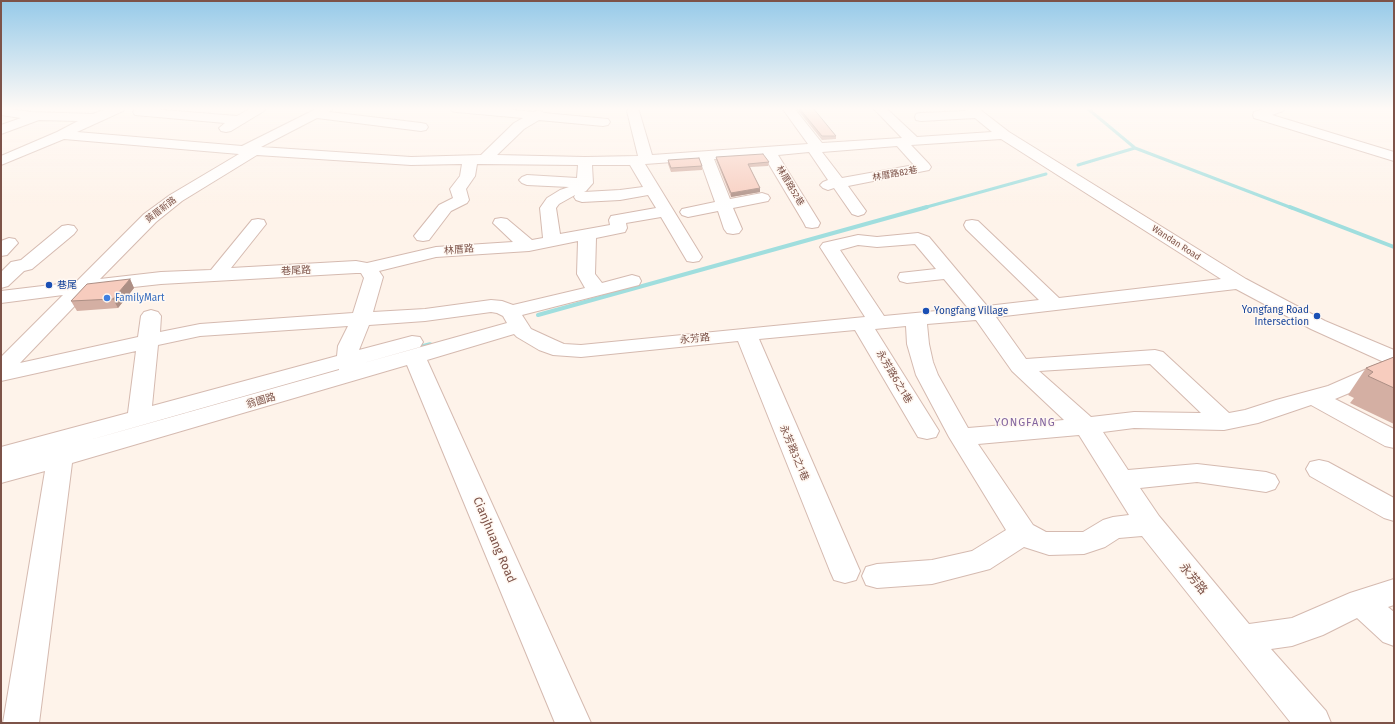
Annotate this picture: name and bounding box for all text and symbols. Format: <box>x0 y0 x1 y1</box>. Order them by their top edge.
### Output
street label: 林厝路52巷 <box>774 164 806 208</box>
street label: 林厝路82巷 <box>872 165 918 183</box>
street label: 黃厝新路 <box>143 195 179 225</box>
street label: Wandan Road <box>1150 223 1202 263</box>
street label: 林厝路 <box>444 243 474 257</box>
street label: 巷尾路 <box>281 264 311 278</box>
place label: 巷尾 <box>57 279 77 291</box>
marker: 巷尾 <box>44 280 54 290</box>
place label: FamilyMart <box>115 292 165 304</box>
marker: FamilyMart <box>102 293 112 303</box>
place label: Yongfang Road Intersection <box>1242 304 1309 328</box>
place label: Yongfang Village <box>934 305 1008 317</box>
marker: Yongfang Village <box>921 306 931 316</box>
marker: Yongfang Road Intersection <box>1312 311 1322 321</box>
street label: 永芳路 <box>679 331 711 347</box>
street label: 永芳路6之1巷 <box>873 348 915 406</box>
street label: 翁園路 <box>245 391 277 411</box>
district label: YONGFANG <box>994 416 1056 430</box>
street label: 永芳路3之1巷 <box>777 423 811 483</box>
street label: Cianjhuang Road <box>469 495 519 585</box>
street label: 永芳路 <box>1176 560 1210 598</box>

